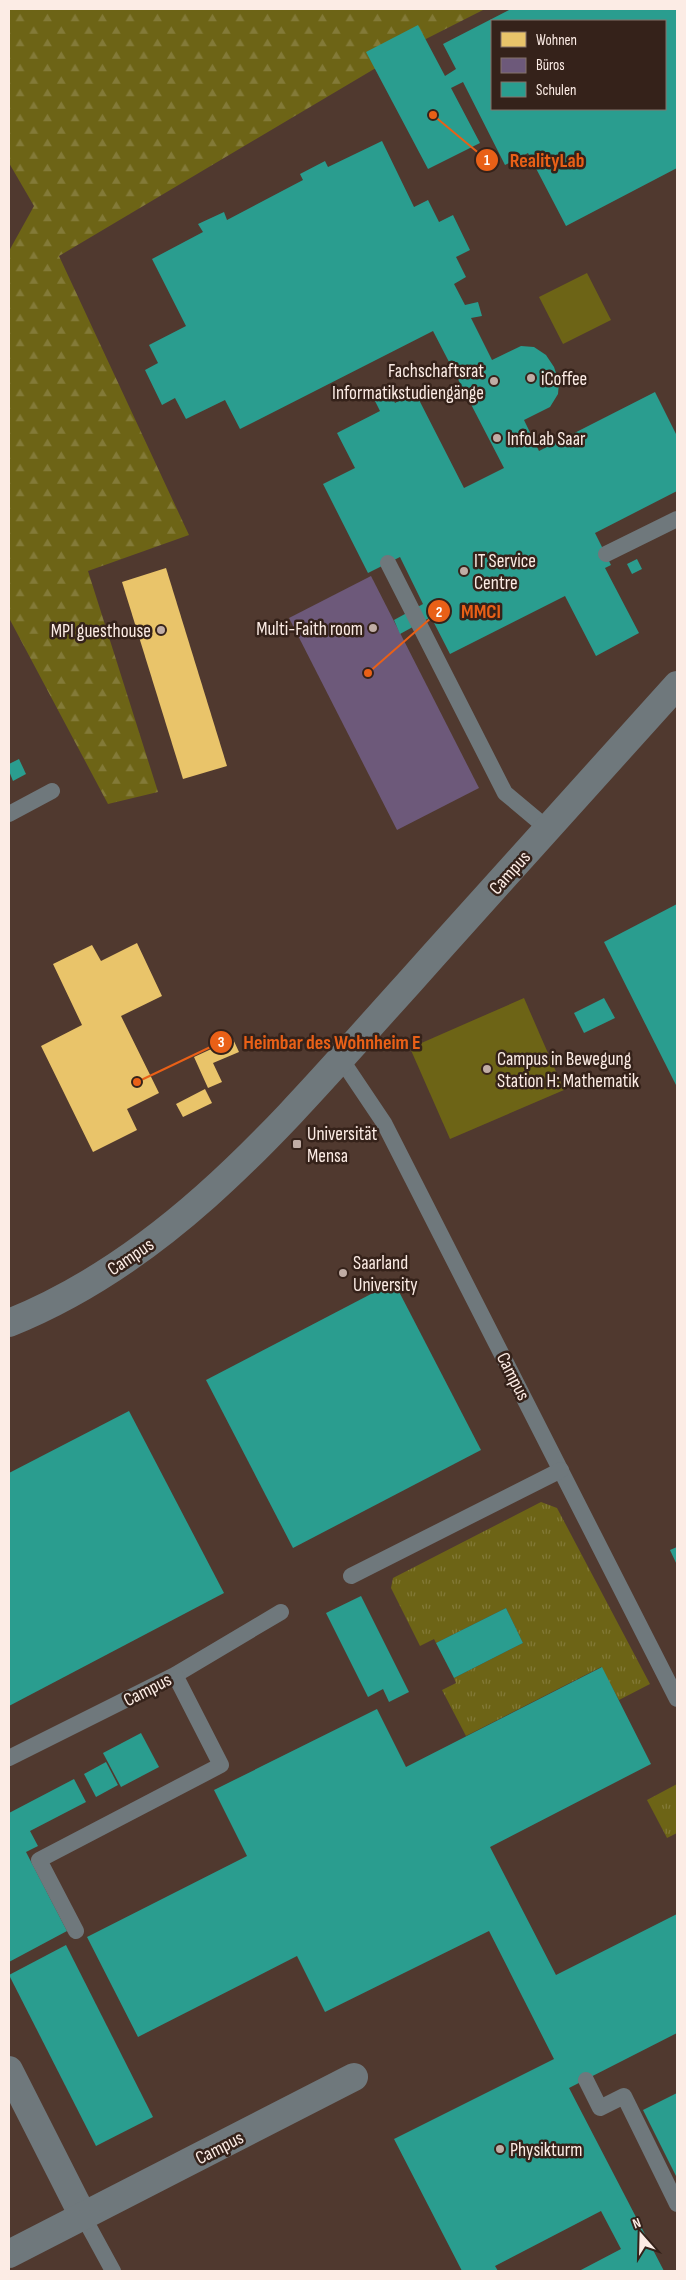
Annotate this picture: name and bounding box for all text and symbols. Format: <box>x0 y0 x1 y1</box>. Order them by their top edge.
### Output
legend <box>491 20 666 110</box>
text: Wohnen <box>536 31 577 50</box>
text: Büros <box>536 56 565 75</box>
text: Schulen <box>536 81 576 100</box>
callout: RealityLab <box>475 142 595 177</box>
text: RealityLab <box>510 149 584 173</box>
text: 1 <box>484 151 490 170</box>
place label: Fachschaftsrat Informatikstudiengänge <box>332 360 484 405</box>
place label: iCoffee <box>541 368 587 391</box>
marker: iCoffee <box>525 372 537 384</box>
marker: Fachschaftsrat Informatikstudiengänge <box>488 375 500 387</box>
place label: InfoLab Saar <box>507 428 586 451</box>
marker: InfoLab Saar <box>491 432 503 444</box>
place label: IT Service Centre <box>474 550 536 595</box>
marker: IT Service Centre <box>458 565 470 577</box>
callout: MMCI <box>426 594 511 629</box>
text: MMCI <box>461 600 501 624</box>
text: 2 <box>436 603 442 622</box>
place label: Multi-Faith room <box>256 618 363 641</box>
place label: MPI guesthouse <box>51 620 151 643</box>
marker: Multi-Faith room <box>367 622 379 634</box>
marker: MPI guesthouse <box>155 624 167 636</box>
street label: Campus <box>484 846 536 900</box>
callout: Heimbar des Wohnheim E <box>208 1024 431 1059</box>
text: Heimbar des Wohnheim E <box>243 1031 421 1055</box>
text: 3 <box>218 1033 225 1052</box>
place label: Campus in Bewegung Station H: Mathematik <box>497 1048 640 1093</box>
marker: Campus in Bewegung Station H: Mathematik <box>481 1063 493 1075</box>
place label: Universität Mensa <box>307 1123 377 1168</box>
marker: Universität Mensa <box>291 1138 303 1150</box>
street label: Campus <box>103 1233 159 1281</box>
place label: Saarland University <box>353 1252 418 1297</box>
marker: Saarland University <box>337 1267 349 1279</box>
street label: Campus <box>491 1349 535 1405</box>
street label: Campus <box>120 1668 176 1712</box>
street label: Campus <box>192 2126 248 2170</box>
place label: Physikturm <box>510 2139 582 2162</box>
marker: Physikturm <box>494 2143 506 2155</box>
north arrow <box>616 2210 666 2260</box>
text: N <box>630 2214 643 2233</box>

